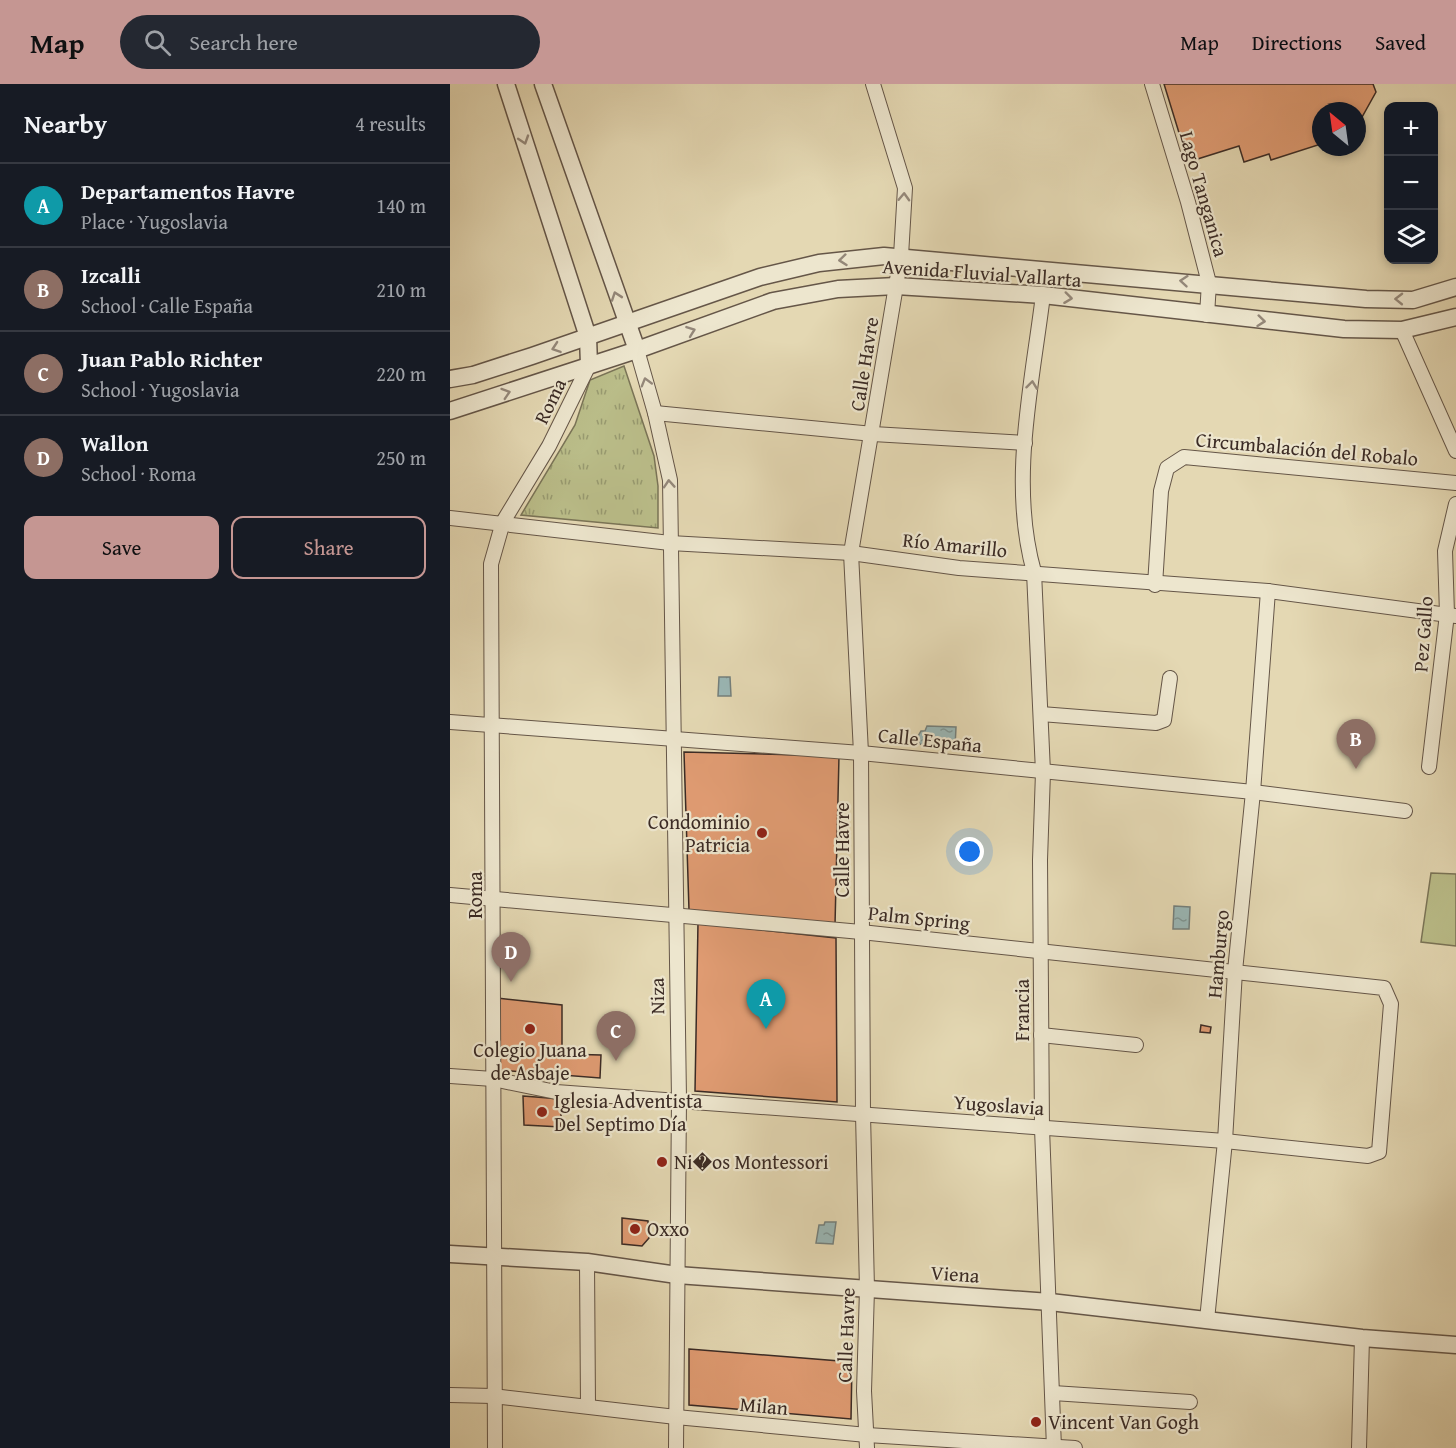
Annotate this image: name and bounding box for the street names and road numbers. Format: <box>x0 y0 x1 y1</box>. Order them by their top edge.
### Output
street label: Lago Tanganica <box>1173 128 1236 261</box>
street label: Avenida Fluvial Vallarta <box>882 251 1083 294</box>
street label: Calle Havre <box>842 315 885 413</box>
street label: Roma <box>526 373 573 428</box>
street label: Circumbalación del Robalo <box>1195 424 1419 473</box>
street label: Río Amarillo <box>901 525 1009 564</box>
street label: Pez Gallo <box>1405 595 1440 673</box>
street label: Calle España <box>877 720 984 759</box>
street label: Calle Havre <box>827 802 856 898</box>
street label: Roma <box>460 871 489 919</box>
street label: Palm Spring <box>867 898 971 937</box>
street label: Hamburgo <box>1199 909 1236 999</box>
street label: Niza <box>642 977 671 1015</box>
street label: Francia <box>1007 978 1036 1041</box>
street label: Yugoslavia <box>953 1087 1046 1122</box>
street label: Viena <box>930 1257 981 1290</box>
street label: Calle Havre <box>829 1287 862 1383</box>
street label: Milan <box>739 1389 789 1422</box>

